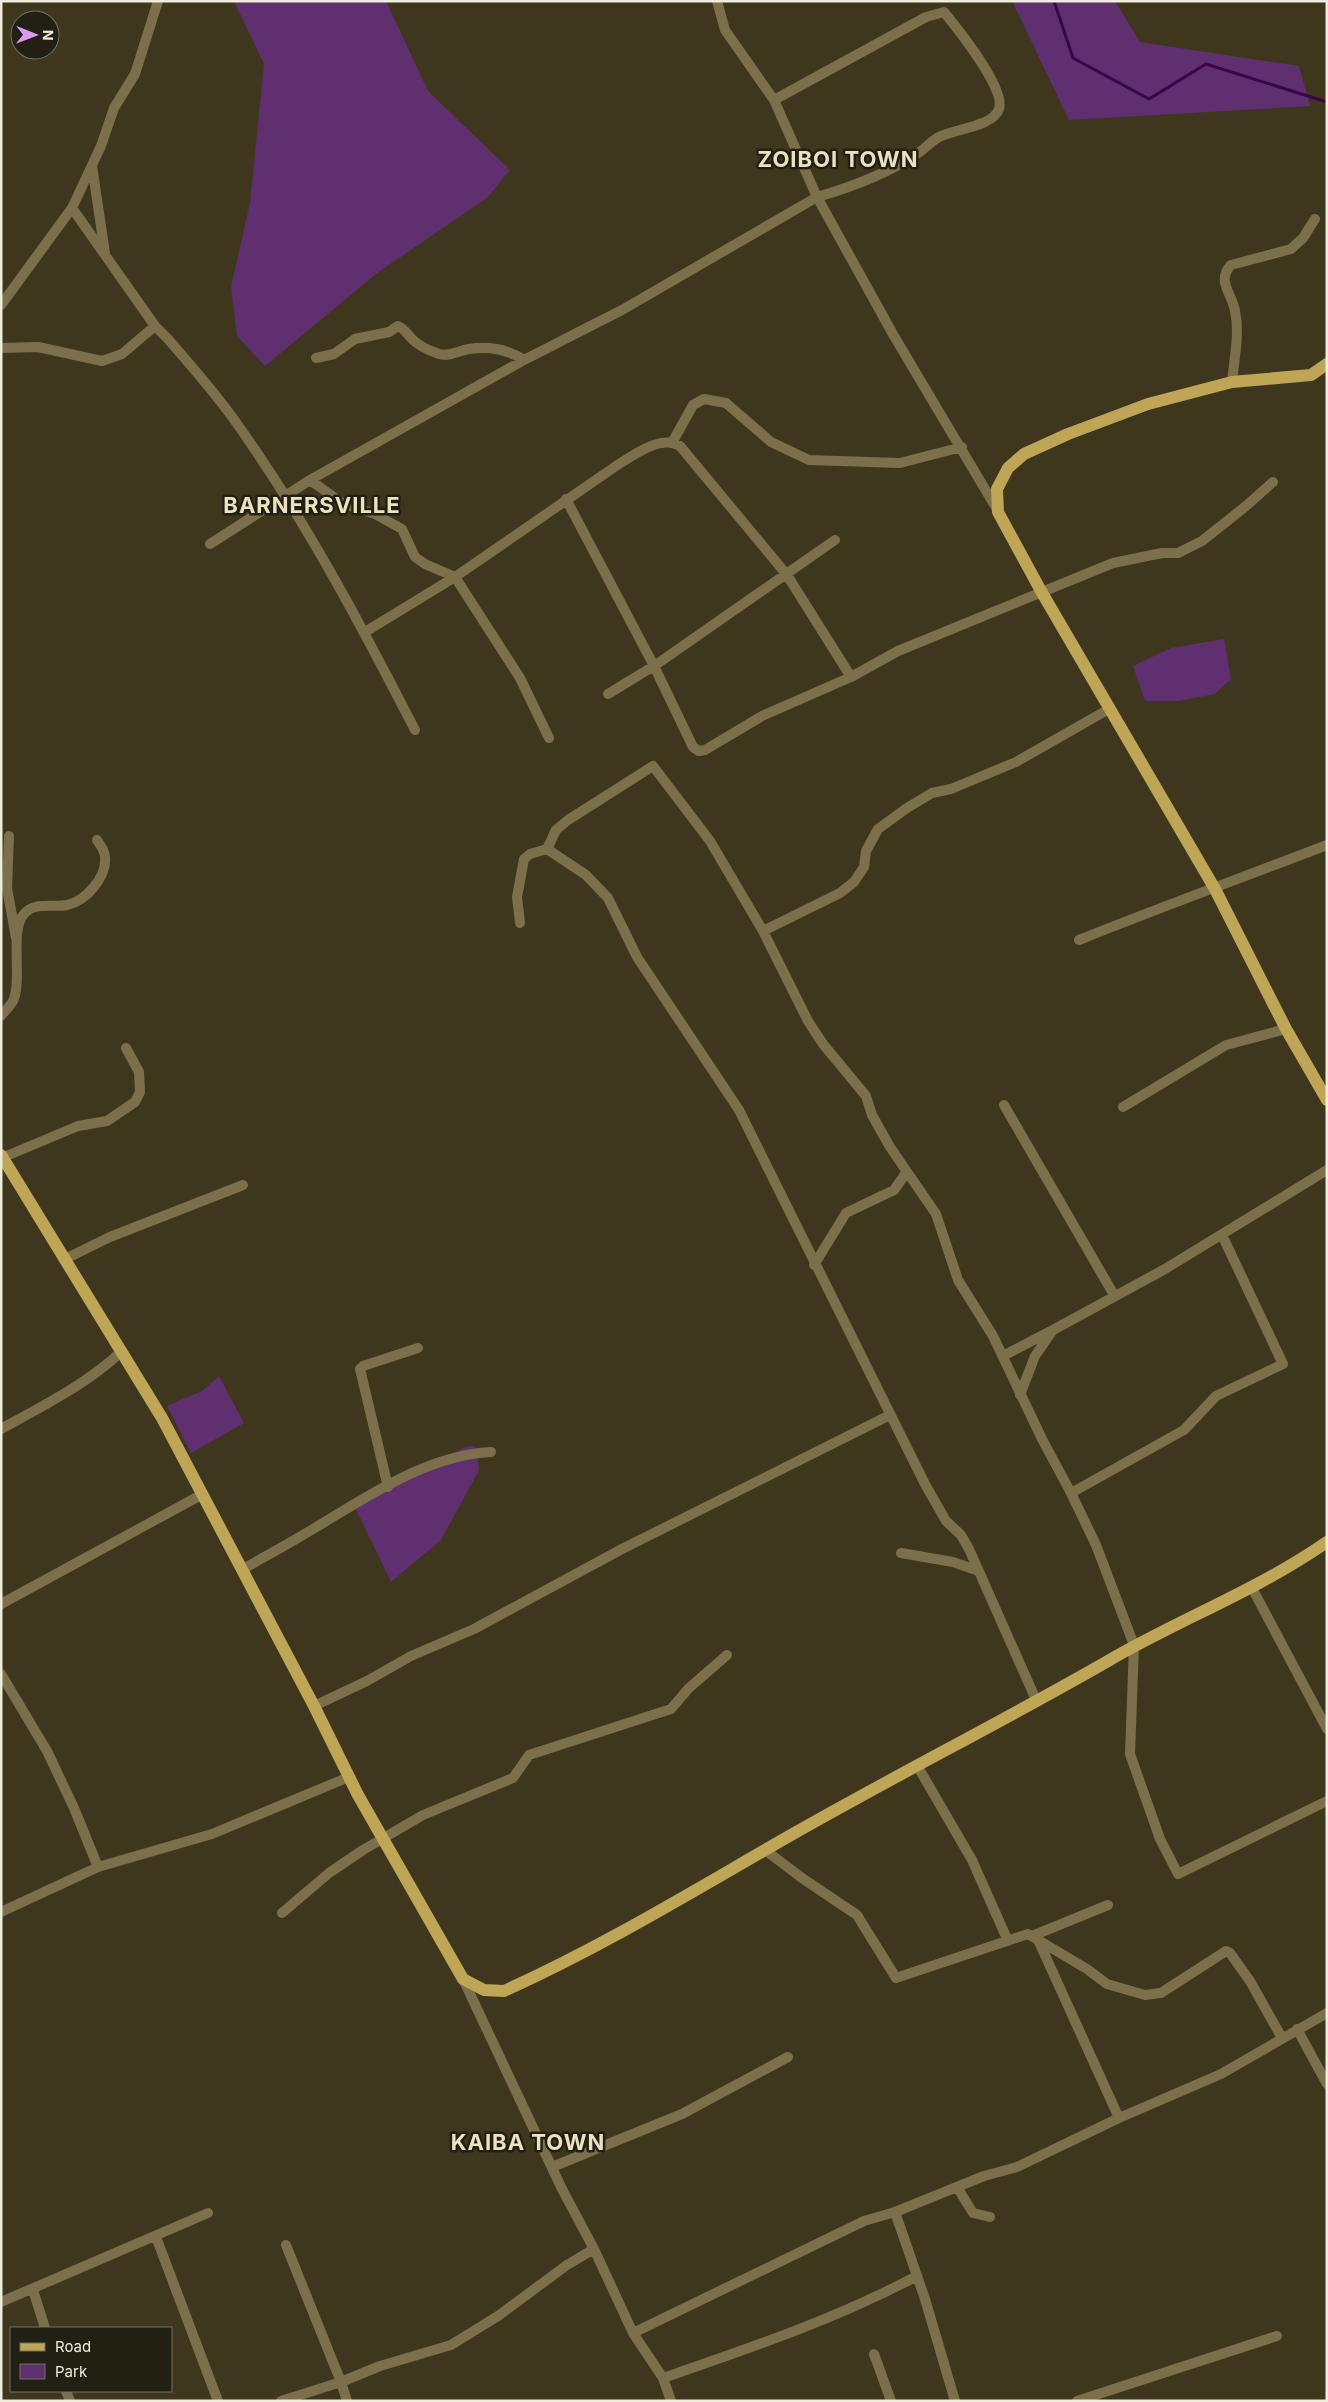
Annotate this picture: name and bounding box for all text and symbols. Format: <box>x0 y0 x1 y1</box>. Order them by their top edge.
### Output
north arrow <box>10 10 60 60</box>
text: N <box>40 30 57 41</box>
district label: ZOIBOI TOWN <box>758 146 918 172</box>
district label: BARNERSVILLE <box>223 492 401 518</box>
district label: KAIBA TOWN <box>451 2129 605 2155</box>
legend <box>10 2327 172 2392</box>
text: Road <box>55 2337 91 2356</box>
text: Park <box>55 2362 88 2381</box>

